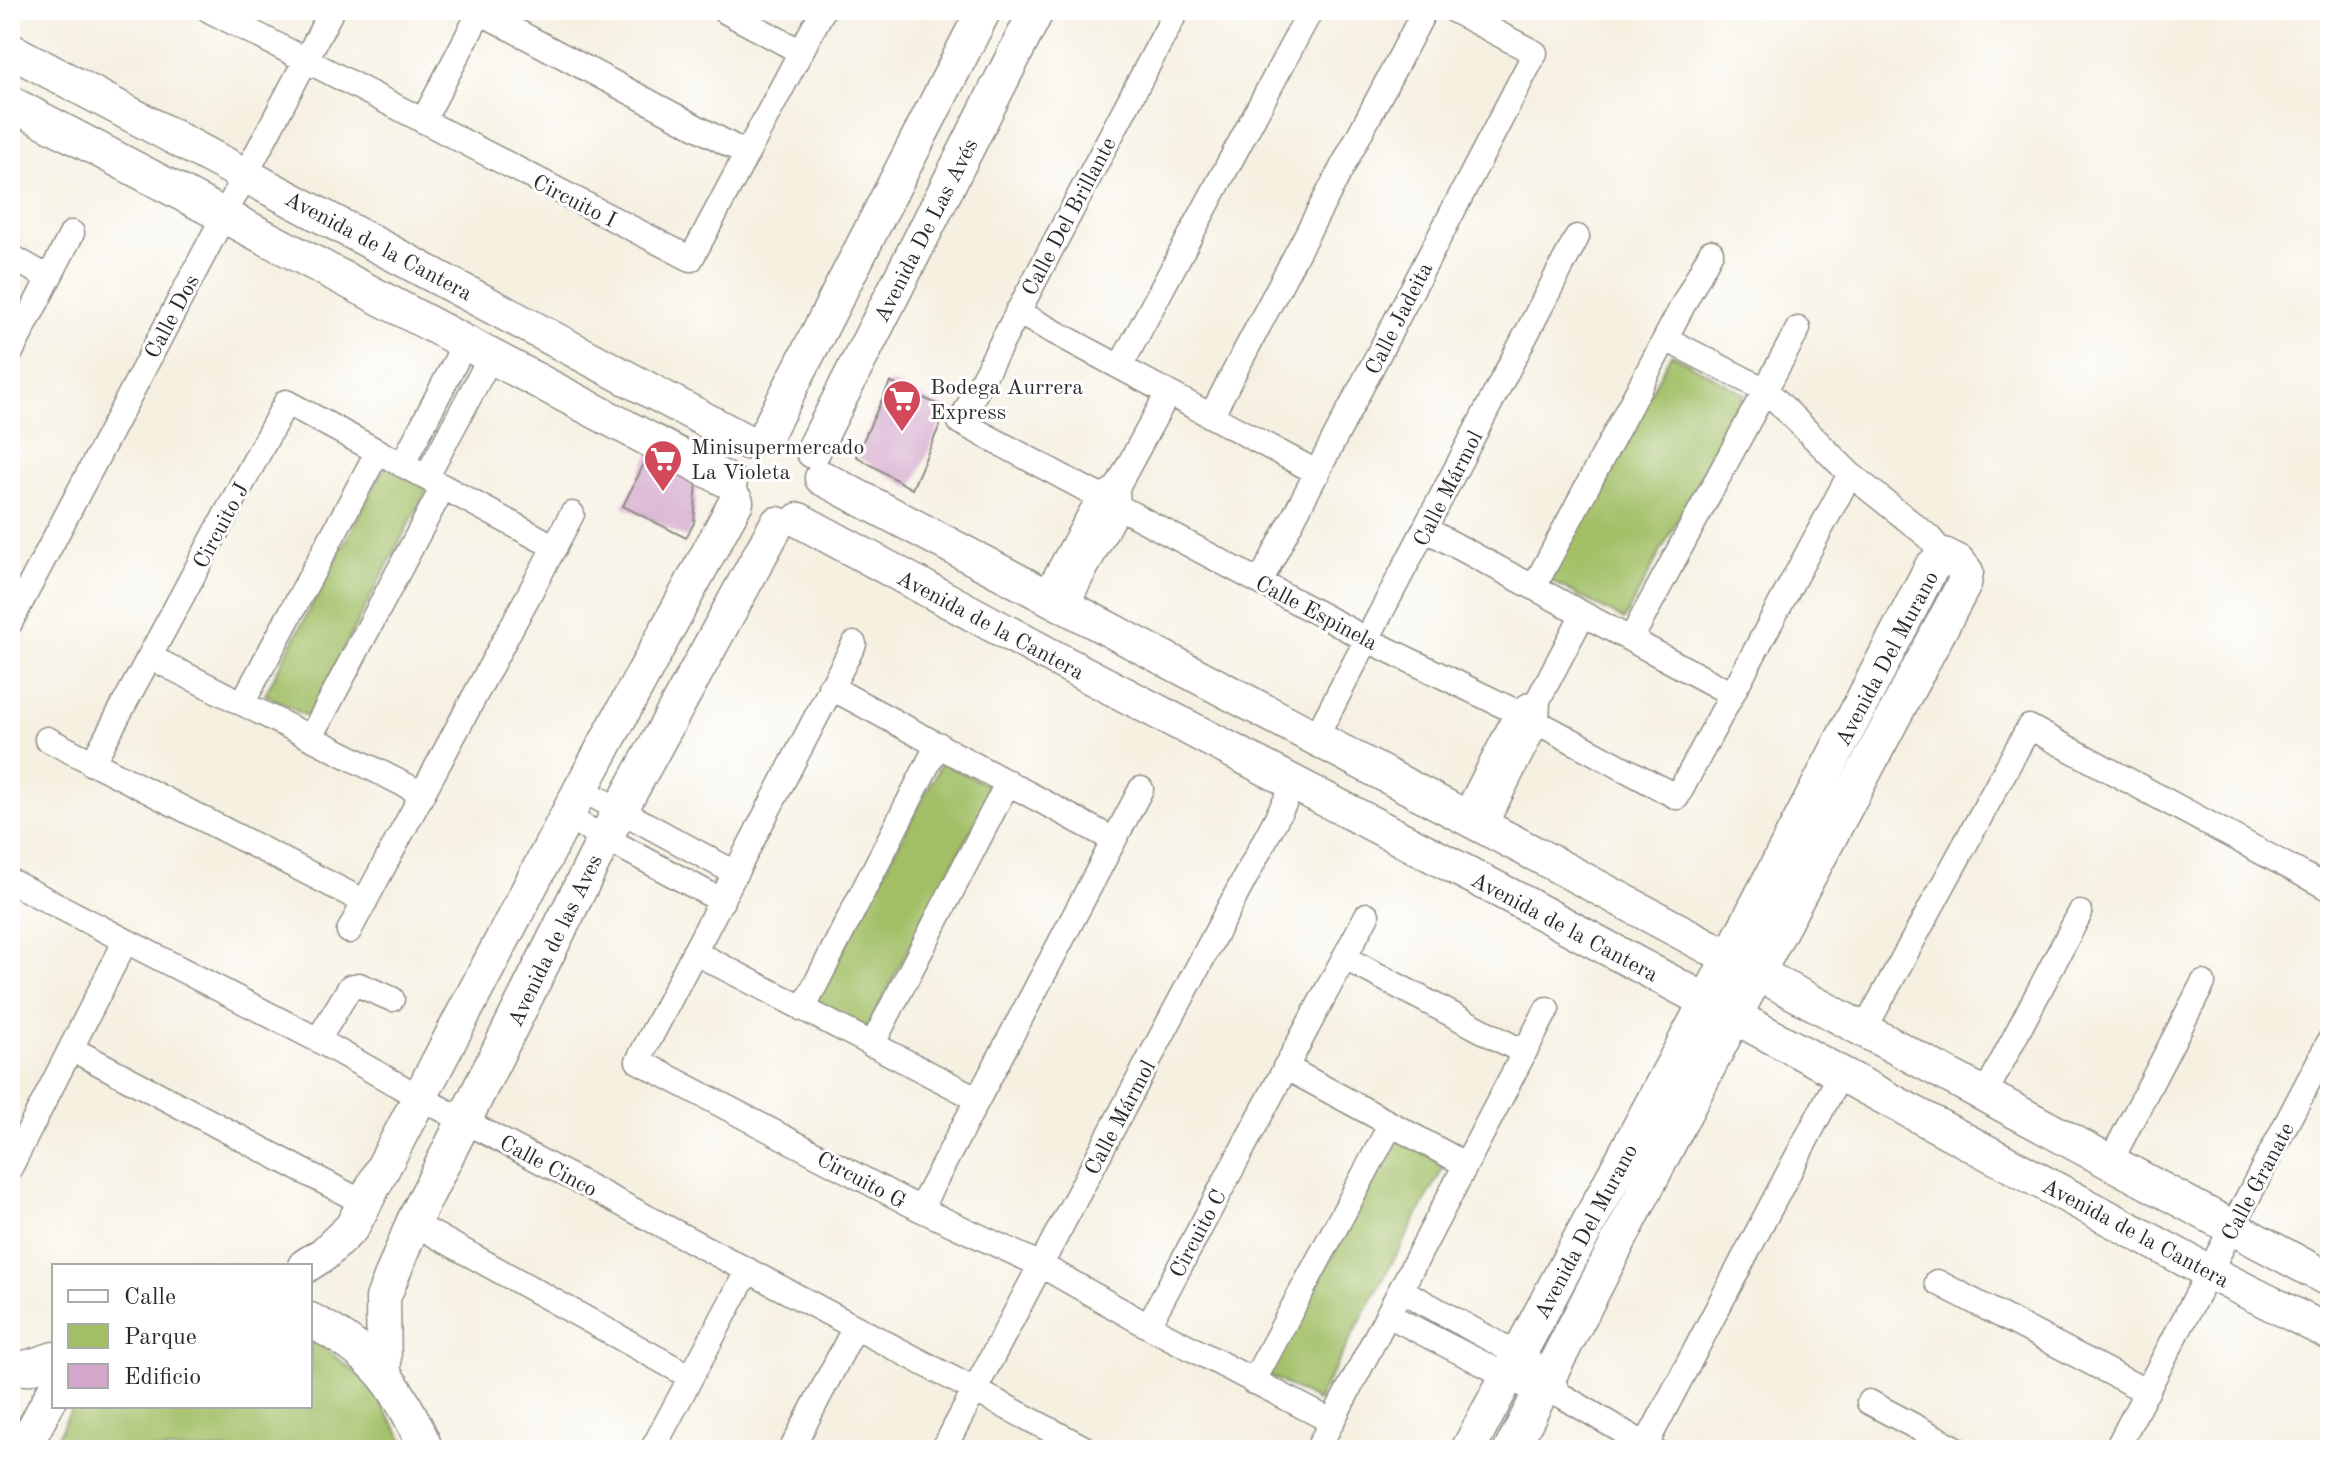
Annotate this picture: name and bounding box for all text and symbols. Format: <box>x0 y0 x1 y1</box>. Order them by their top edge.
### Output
street label: Calle Del Brillante <box>1019 134 1121 300</box>
street label: Avenida De Las Avés <box>871 136 983 326</box>
street label: Circuito I <box>529 171 619 232</box>
street label: Avenida de la Cantera <box>281 188 475 305</box>
street label: Calle Jadeita <box>1362 259 1437 379</box>
street label: Calle Dos <box>142 271 204 362</box>
place label: Bodega Aurrera Express <box>930 377 1083 424</box>
supermarket icon: Bodega Aurrera Express <box>881 378 923 433</box>
street label: Calle Mármol <box>1410 428 1487 550</box>
place label: Minisupermercado La Violeta <box>691 437 865 484</box>
supermarket icon: Minisupermercado La Violeta <box>642 438 684 493</box>
street label: Circuito J <box>190 479 254 572</box>
street label: Avenida de la Cantera <box>893 567 1087 684</box>
street label: Avenida Del Murano <box>1832 568 1943 750</box>
street label: Calle Espinela <box>1251 572 1381 655</box>
street label: Avenida de las Aves <box>505 851 607 1030</box>
street label: Avenida de la Cantera <box>1467 869 1661 986</box>
street label: Calle Mármol <box>1081 1057 1160 1179</box>
street label: Calle Granate <box>2219 1119 2299 1245</box>
street label: Calle Cinco <box>496 1132 600 1202</box>
street label: Avenida Del Murano <box>1531 1141 1642 1323</box>
street label: Circuito G <box>813 1148 909 1213</box>
street label: Avenida de la Cantera <box>2038 1175 2232 1292</box>
street label: Circuito C <box>1166 1186 1231 1282</box>
legend <box>52 1264 312 1408</box>
text: Calle <box>124 1286 176 1310</box>
text: Parque <box>124 1326 197 1350</box>
text: Edificio <box>124 1366 201 1390</box>

